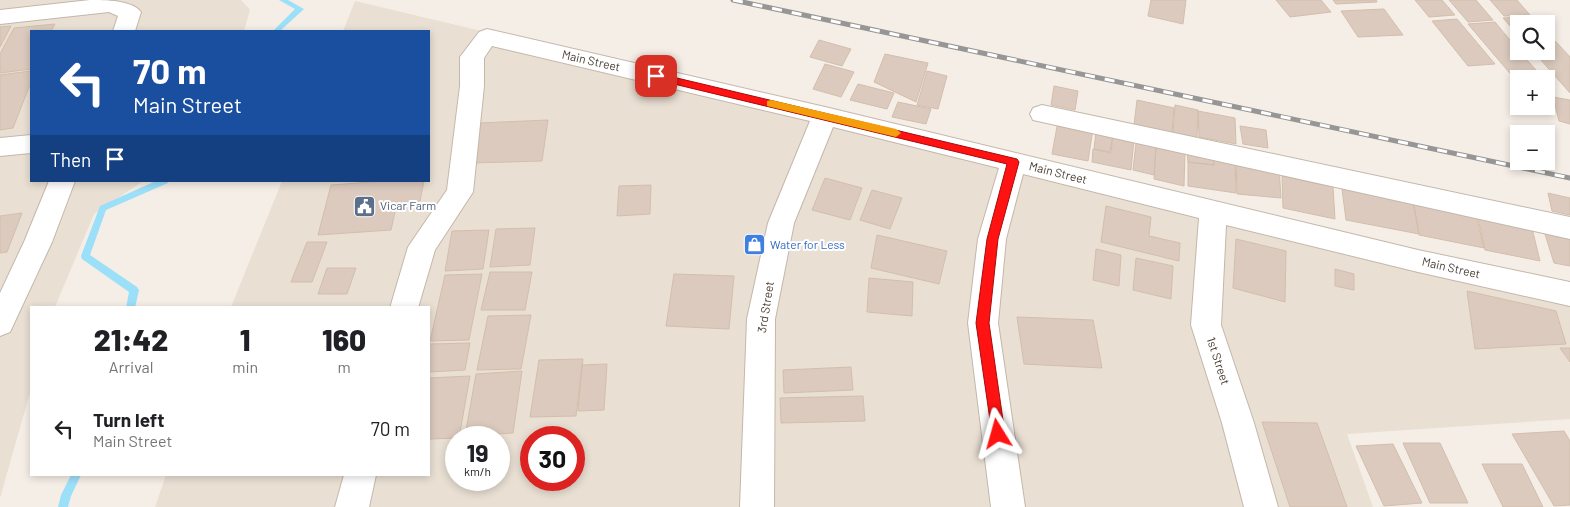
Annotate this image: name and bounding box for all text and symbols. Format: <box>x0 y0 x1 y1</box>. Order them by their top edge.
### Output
map controls <box>1510 15 1555 170</box>
button: search <box>1510 15 1555 60</box>
street label: Main Street <box>561 47 622 74</box>
text: 70 m <box>133 49 207 91</box>
icon: left <box>50 50 115 115</box>
pin <box>635 55 677 97</box>
icon: arrive <box>642 62 670 90</box>
button: + <box>1510 70 1555 115</box>
text: Main Street <box>133 91 242 117</box>
button: − <box>1510 125 1555 170</box>
icon: arrive <box>101 145 129 173</box>
text: Then <box>50 148 91 171</box>
street label: Main Street <box>1028 158 1089 186</box>
public building icon: Vicar Farm <box>352 194 376 218</box>
place label: Vicar Farm <box>380 198 436 212</box>
shop icon: Water for Less <box>742 233 766 257</box>
place label: Water for Less <box>770 237 845 251</box>
street label: Main Street <box>1421 254 1482 281</box>
street label: 3rd Street <box>754 280 776 334</box>
text: 21:42 <box>94 321 168 357</box>
text: 1 <box>240 321 251 357</box>
text: 160 <box>322 321 366 357</box>
street label: 1st Street <box>1205 335 1233 386</box>
text: Arrival <box>109 357 153 376</box>
text: min <box>232 357 258 376</box>
text: m <box>337 357 351 376</box>
position arrow <box>971 407 1023 459</box>
text: Turn left <box>93 408 164 431</box>
icon: left <box>50 415 78 443</box>
text: 70 m <box>371 417 410 440</box>
speed limit sign: 30 <box>520 426 585 491</box>
text: Main Street <box>93 431 172 450</box>
text: 19 <box>466 437 489 467</box>
text: km/h <box>464 464 491 478</box>

